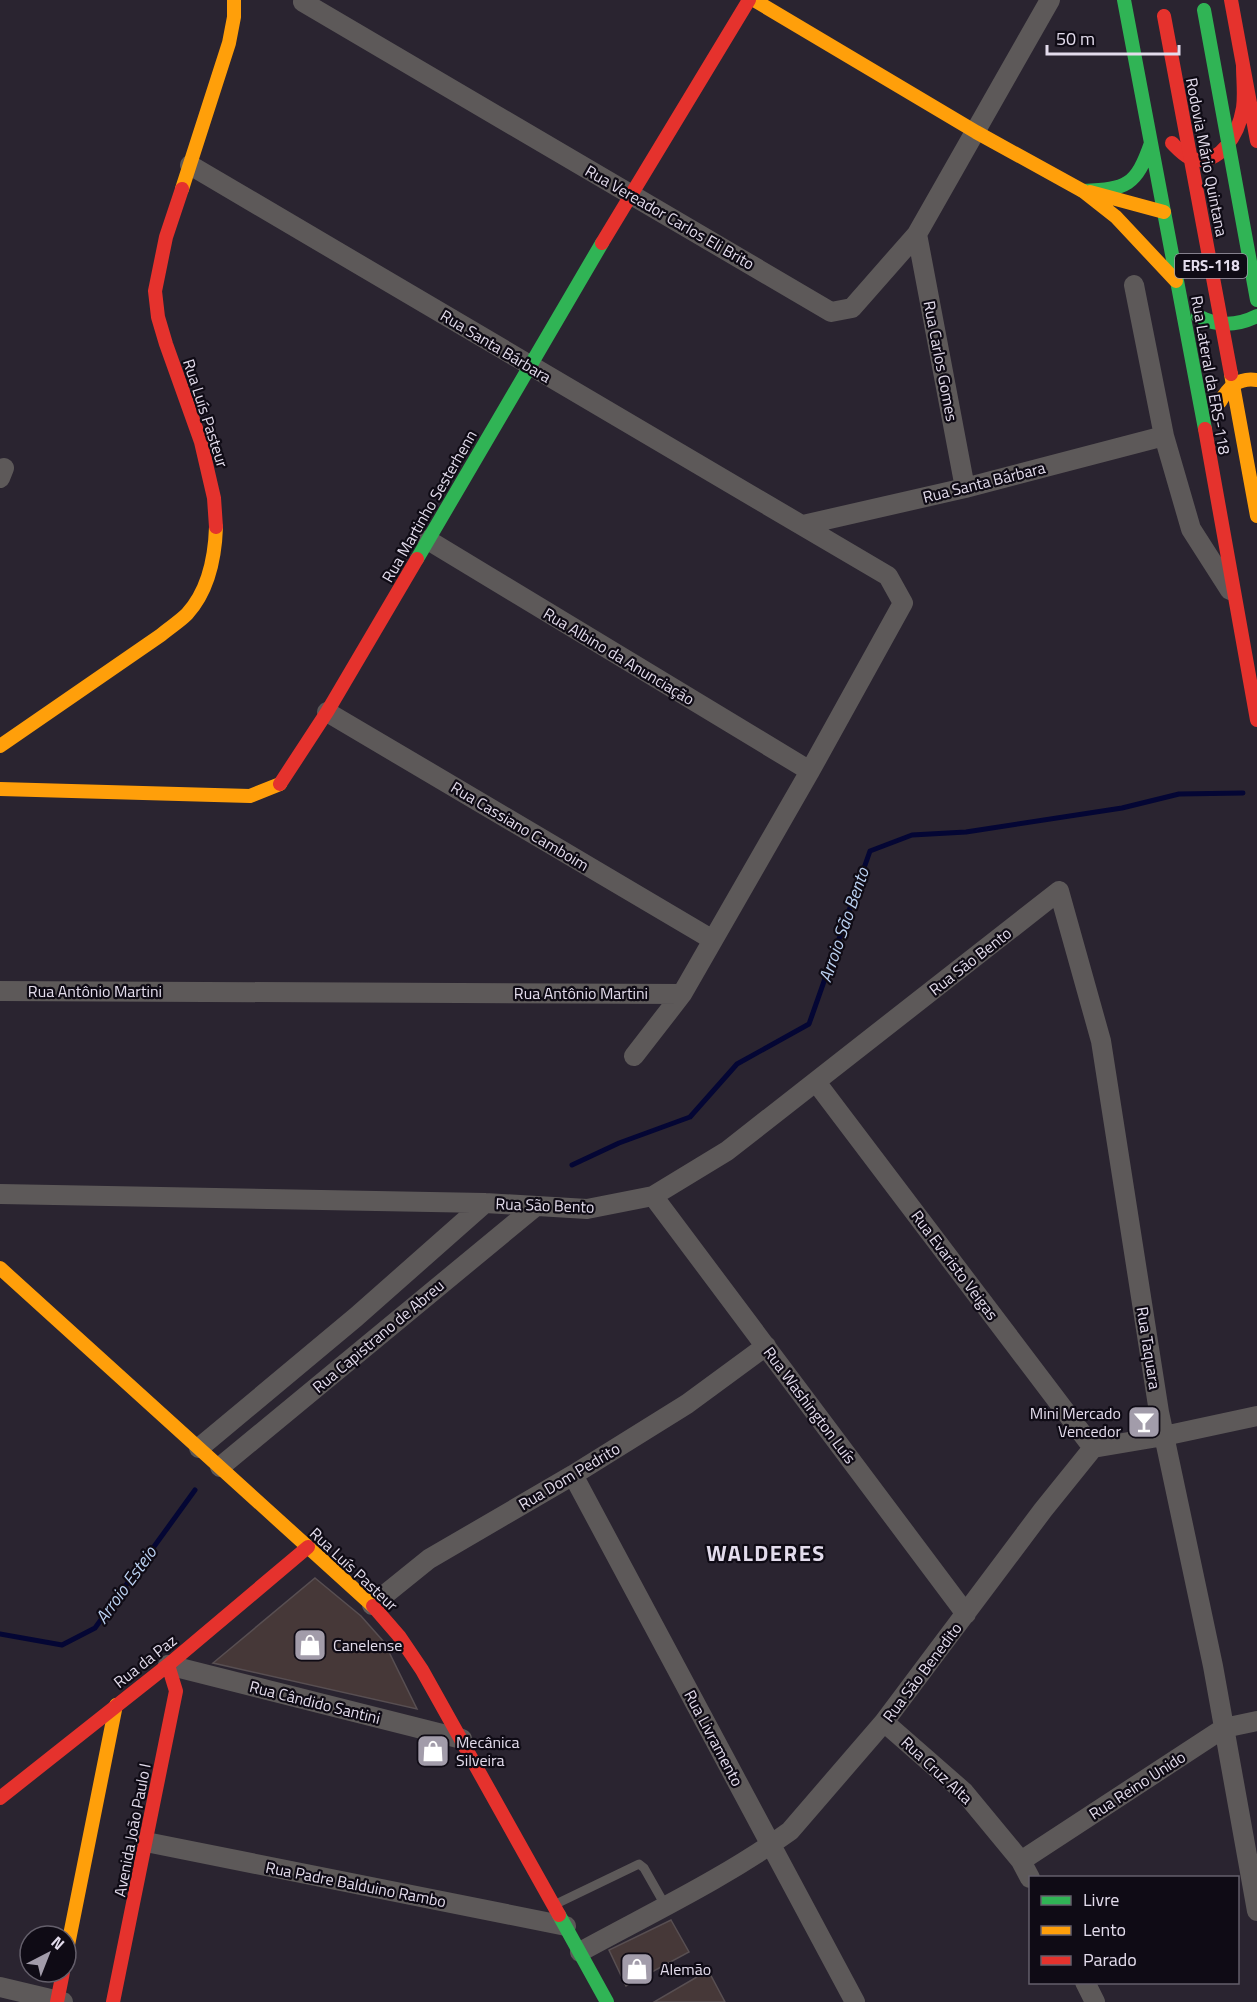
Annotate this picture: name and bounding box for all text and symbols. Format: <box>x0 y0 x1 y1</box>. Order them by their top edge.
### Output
scale bar <box>1047 18 1179 56</box>
text: 50 m <box>1056 25 1095 52</box>
street label: Rodovia Mário Quintana <box>1180 75 1234 239</box>
street label: Rua Vereador Carlos Eli Brito <box>581 159 759 275</box>
road number: ERS-118 <box>1175 254 1247 278</box>
street label: Rua Lateral da ERS-118 <box>1185 294 1237 457</box>
street label: Rua Carlos Gomes <box>918 299 964 423</box>
street label: Rua Santa Bárbara <box>436 303 556 389</box>
street label: Rua Luís Pasteur <box>177 356 235 471</box>
street label: Rua Martinho Sesterhenn <box>376 425 482 587</box>
street label: Rua Santa Bárbara <box>920 455 1048 509</box>
street label: Rua Albino da Anunciação <box>539 601 699 711</box>
street label: Rua Cassiano Camboim <box>446 775 594 877</box>
water label: Arroio São Bento <box>811 863 876 986</box>
street label: Rua São Bento <box>924 921 1016 1001</box>
street label: Rua Antônio Martini <box>28 979 162 1003</box>
street label: Rua Antônio Martini <box>514 981 648 1005</box>
street label: Rua São Bento <box>495 1191 595 1219</box>
street label: Rua Evaristo Veigas <box>906 1205 1004 1325</box>
street label: Rua Capistrano de Abreu <box>307 1274 449 1398</box>
street label: Rua Taquara <box>1131 1305 1167 1391</box>
street label: Rua Washington Luís <box>758 1341 862 1469</box>
place label: Mini Mercado Vencedor <box>1030 1401 1121 1443</box>
bar icon: Mini Mercado Vencedor <box>1126 1404 1162 1440</box>
street label: Rua Dom Pedrito <box>514 1436 624 1516</box>
street label: Rua Luís Pasteur <box>305 1522 404 1617</box>
district label: WALDERES <box>706 1536 826 1570</box>
water label: Arroio Esteio <box>88 1539 164 1629</box>
street label: Rua São Benedito <box>877 1617 967 1727</box>
shop icon: Canelense <box>292 1627 328 1663</box>
street label: Rua da Paz <box>108 1629 182 1693</box>
place label: Canelense <box>333 1633 402 1657</box>
street label: Rua Cândido Santini <box>247 1674 383 1730</box>
street label: Rua Livramento <box>678 1685 750 1791</box>
place label: Mecânica Silveira <box>456 1730 520 1772</box>
street label: Rua Cruz Alta <box>896 1730 978 1810</box>
shop icon: Mecânica Silveira <box>415 1733 451 1769</box>
street label: Rua Reino Unido <box>1084 1745 1190 1825</box>
street label: Avenida João Paulo I <box>107 1761 157 1899</box>
street label: Rua Padre Balduino Rambo <box>264 1855 448 1913</box>
legend <box>1029 1876 1239 1984</box>
text: Livre <box>1083 1886 1119 1913</box>
text: Lento <box>1083 1916 1126 1943</box>
north arrow <box>18 1924 78 1984</box>
text: N <box>46 1930 70 1955</box>
text: Parado <box>1083 1946 1137 1973</box>
shop icon: Alemão <box>619 1951 655 1987</box>
place label: Alemão <box>660 1957 711 1981</box>

